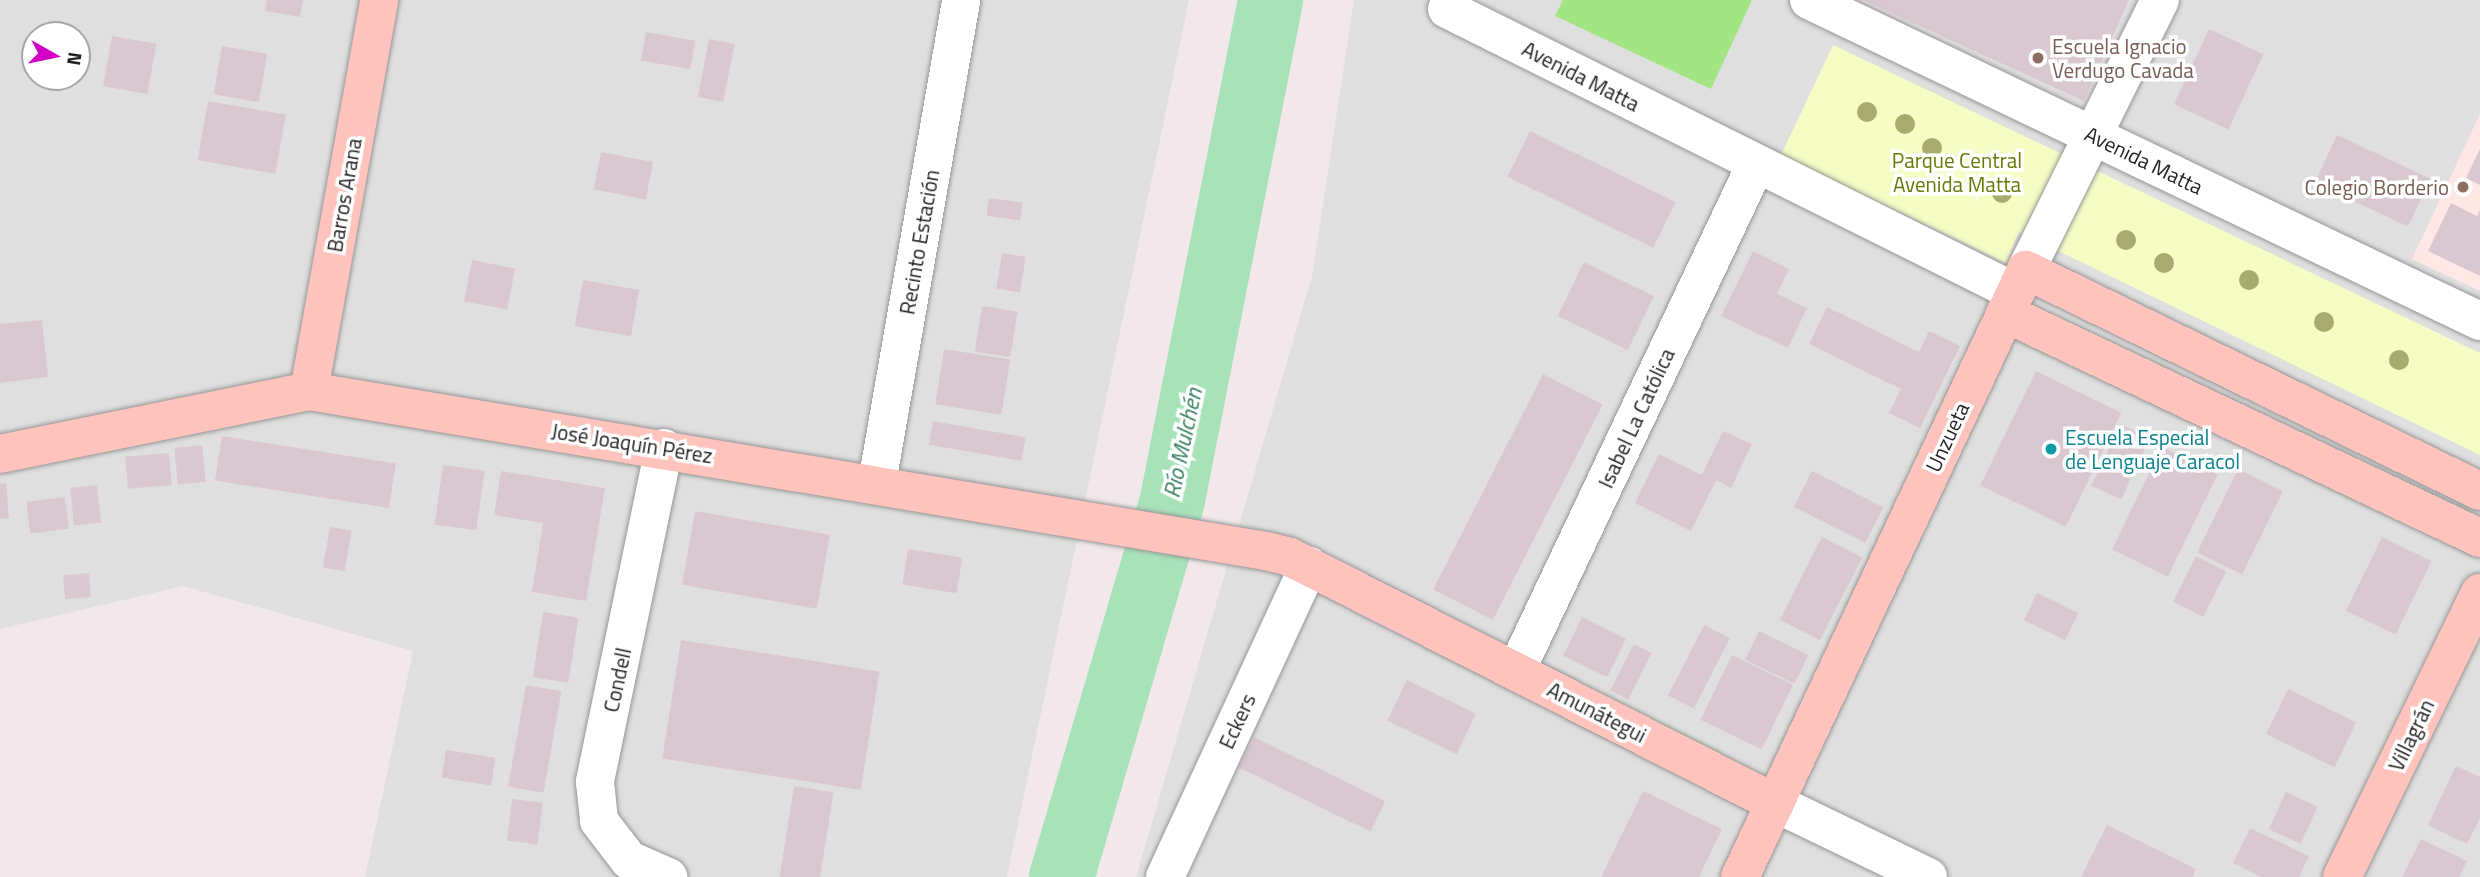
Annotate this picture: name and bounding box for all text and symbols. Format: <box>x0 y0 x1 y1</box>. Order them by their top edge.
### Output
north arrow <box>21 21 91 91</box>
place label: Escuela Ignacio Verdugo Cavada <box>2052 33 2194 83</box>
street label: Avenida Matta <box>1518 36 1644 116</box>
text: N <box>60 50 91 68</box>
marker: Escuela Ignacio Verdugo Cavada <box>2030 50 2046 66</box>
street label: Avenida Matta <box>2081 121 2207 199</box>
street label: Barros Arana <box>322 136 366 254</box>
park label: Parque Central Avenida Matta <box>1892 147 2022 197</box>
street label: Recinto Estación <box>894 168 944 316</box>
place label: Colegio Borderio <box>2304 174 2449 200</box>
marker: Colegio Borderio <box>2455 179 2471 195</box>
street label: Isabel La Católica <box>1593 344 1679 492</box>
water label: Río Mulchén <box>1158 386 1208 500</box>
street label: Unzueta <box>1920 398 1974 476</box>
street label: José Joaquín Pérez <box>550 418 714 468</box>
place label: Escuela Especial de Lenguaje Caracol <box>2065 424 2240 474</box>
marker: Escuela Especial de Lenguaje Caracol <box>2043 441 2059 457</box>
street label: Condell <box>598 646 636 714</box>
street label: Amunátegui <box>1543 676 1651 748</box>
street label: Eckers <box>1213 689 1261 753</box>
street label: Villagrán <box>2383 695 2439 775</box>

